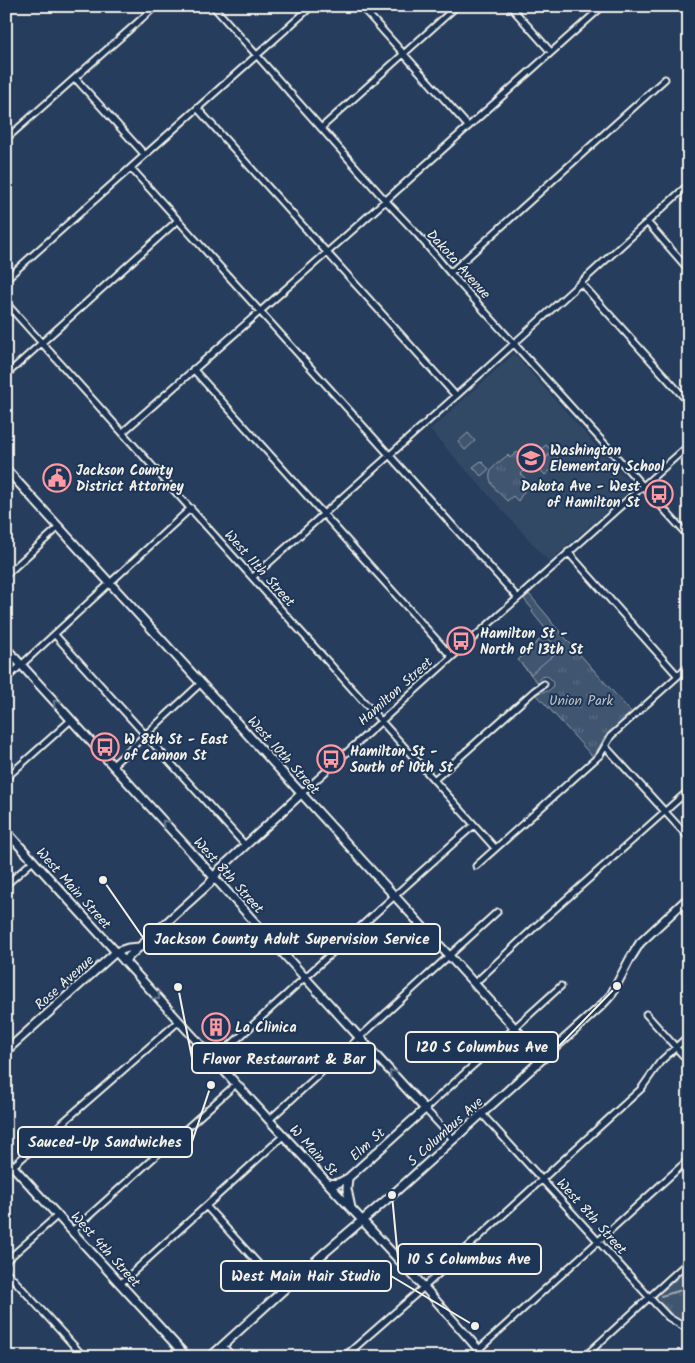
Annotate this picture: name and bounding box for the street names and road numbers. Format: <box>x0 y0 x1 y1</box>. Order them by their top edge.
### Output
street label: Dakota Avenue <box>421 225 496 305</box>
street label: West 11th Street <box>219 525 300 613</box>
street label: Hamilton Street <box>353 652 438 731</box>
street label: West 10th Street <box>242 711 325 800</box>
street label: West 8th Street <box>188 832 269 919</box>
street label: West Main Street <box>30 843 117 935</box>
street label: Rose Avenue <box>30 949 100 1016</box>
street label: S Columbus Ave <box>403 1091 489 1172</box>
street label: W Main St <box>284 1120 343 1182</box>
street label: Elm St <box>345 1122 391 1167</box>
street label: West 8th Street <box>551 1173 632 1260</box>
street label: West 4th Street <box>65 1207 146 1293</box>

